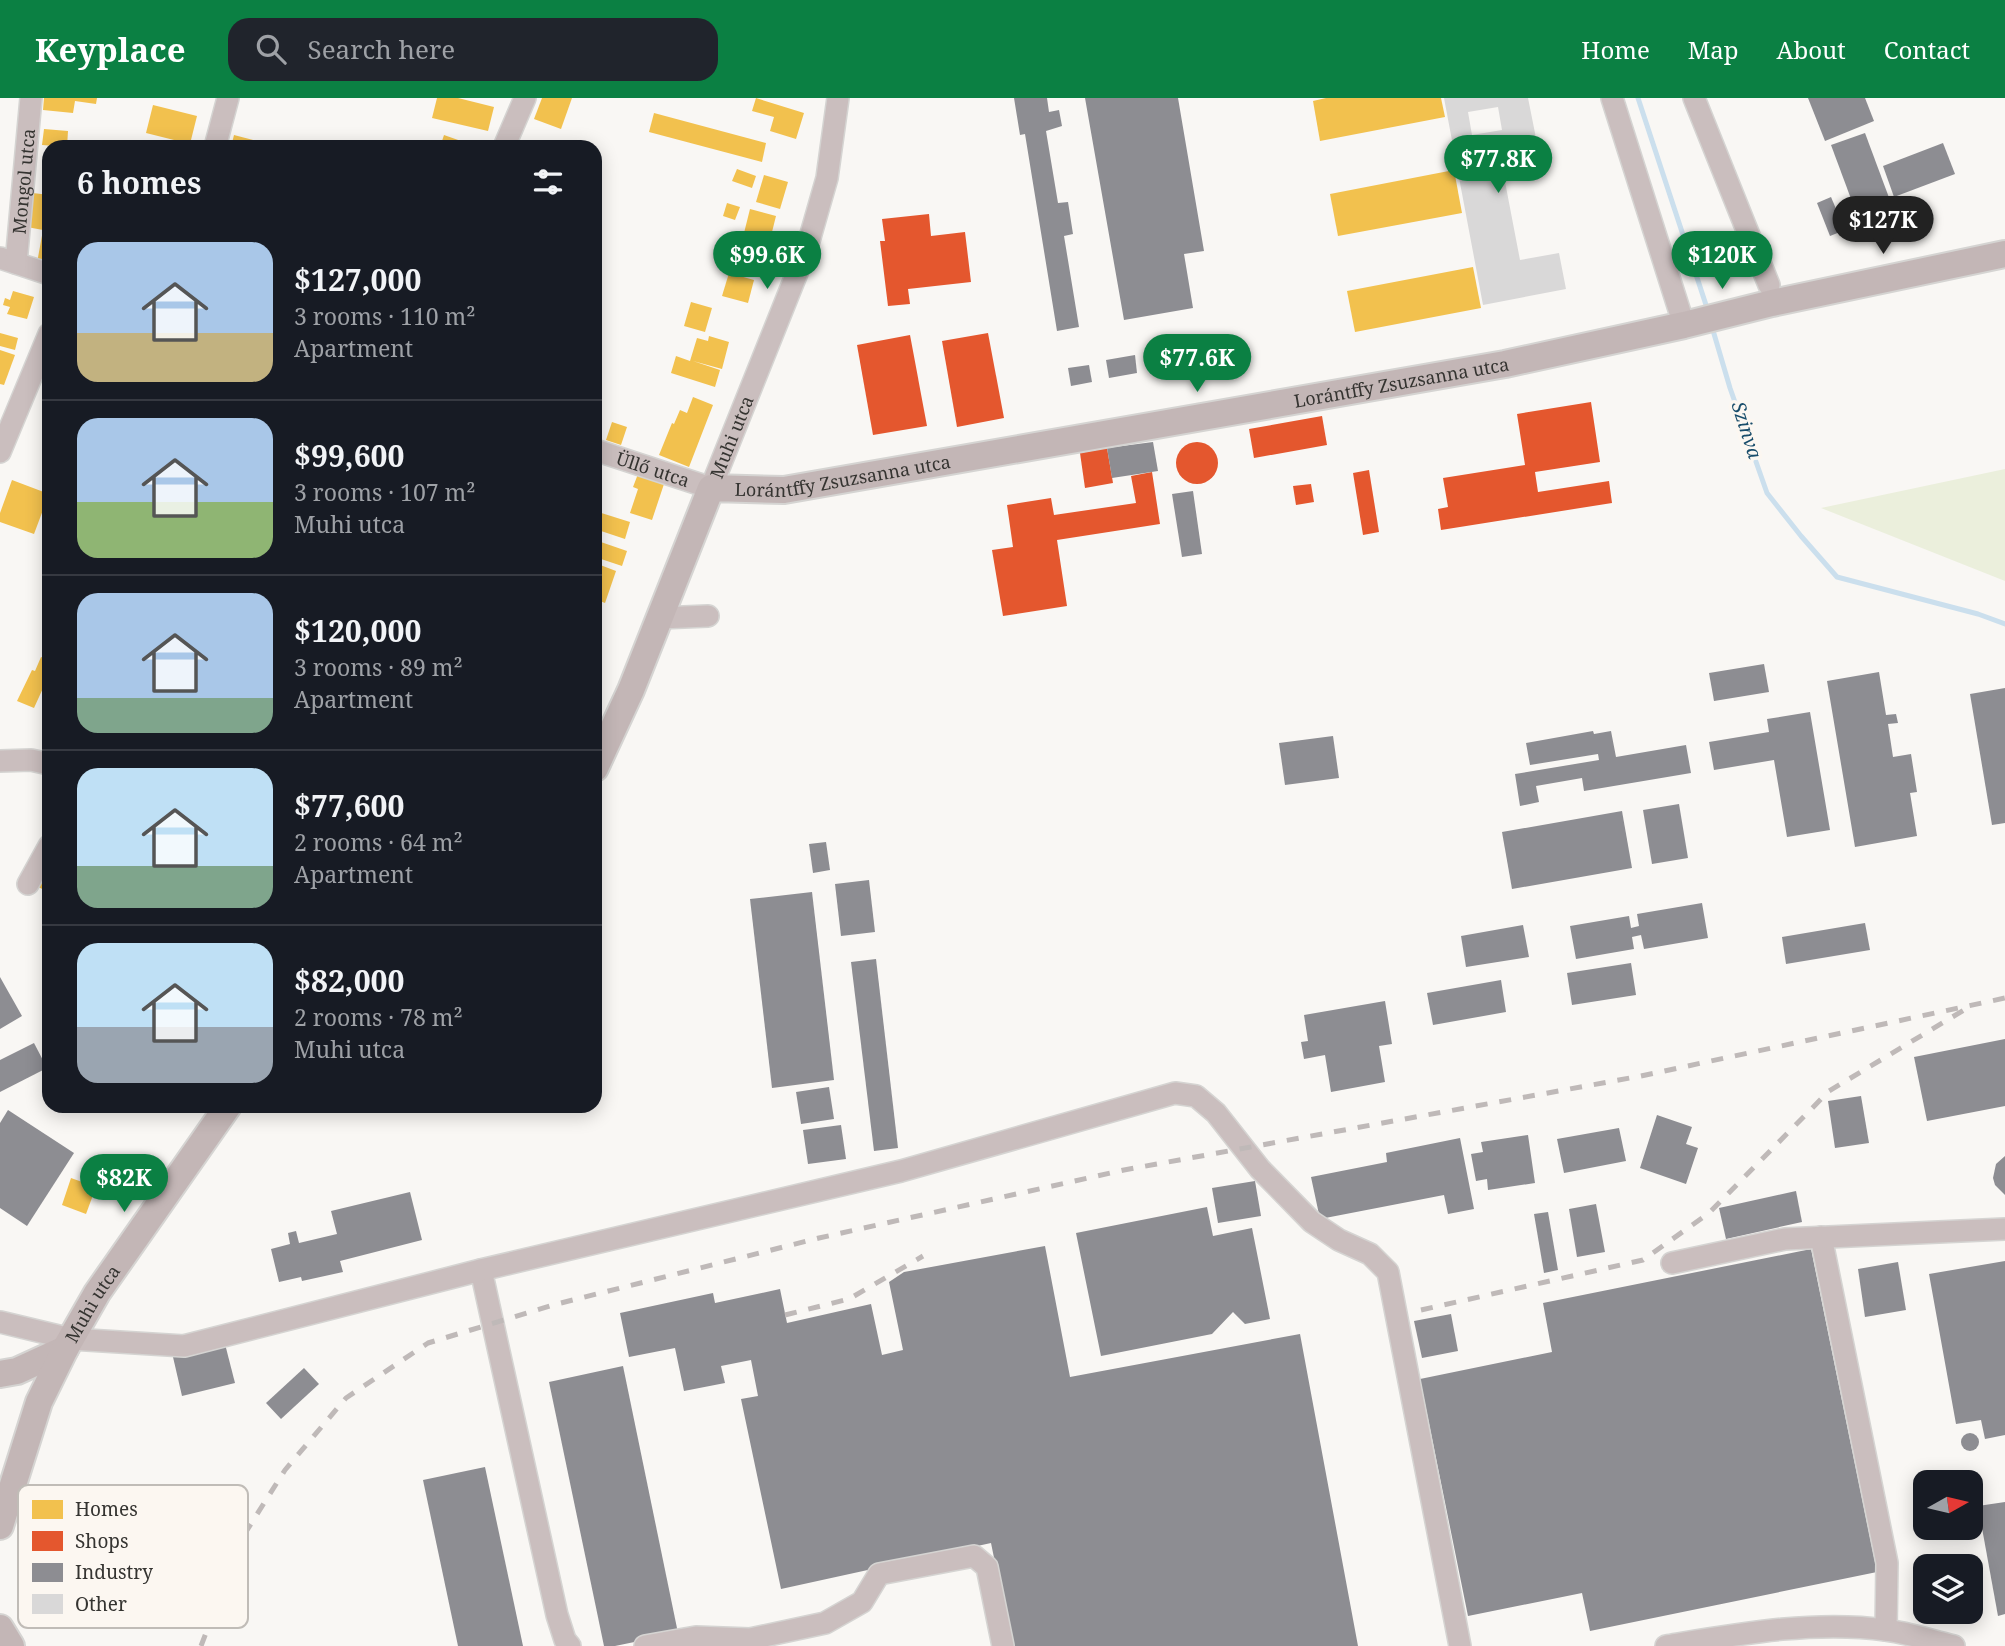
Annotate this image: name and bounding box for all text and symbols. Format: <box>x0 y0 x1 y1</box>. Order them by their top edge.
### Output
search box <box>228 18 718 81</box>
text: Keyplace <box>35 27 186 72</box>
icon: search <box>252 30 290 68</box>
text: Search here <box>308 31 455 67</box>
text: Home <box>1581 33 1650 66</box>
text: Map <box>1688 33 1739 66</box>
text: About <box>1777 33 1846 66</box>
text: Contact <box>1884 33 1970 66</box>
street label: Mongol utca <box>7 127 40 235</box>
pin: $77.8K <box>1441 136 1555 195</box>
text: $77.8K <box>1460 142 1536 174</box>
text: 6 homes <box>77 162 201 203</box>
icon: filters <box>529 163 567 201</box>
pin: $127K <box>1834 197 1932 256</box>
text: $127K <box>1849 203 1917 235</box>
pin: $99.6K <box>710 232 824 291</box>
pin: $120K <box>1673 232 1771 291</box>
text: $99.6K <box>729 238 805 270</box>
text: $120K <box>1688 238 1756 270</box>
text: $127,000 <box>294 259 421 300</box>
icon: home <box>133 270 217 354</box>
text: 3 rooms · 110 m² <box>294 300 476 332</box>
text: Apartment <box>294 332 413 364</box>
pin: $77.6K <box>1140 334 1254 394</box>
text: $77.6K <box>1159 341 1235 373</box>
street label: Lorántffy Zsuzsanna utca <box>1292 352 1511 413</box>
street label: Muhi utca <box>704 392 759 482</box>
water label: Szinva <box>1726 398 1768 462</box>
text: $99,600 <box>294 435 405 476</box>
icon: home <box>133 446 217 530</box>
street label: Üllő utca <box>613 446 693 492</box>
street label: Lorántffy Zsuzsanna utca <box>734 449 952 502</box>
text: 3 rooms · 107 m² <box>294 476 476 508</box>
text: Muhi utca <box>294 508 405 540</box>
text: $120,000 <box>294 610 421 651</box>
icon: home <box>133 621 217 705</box>
text: 3 rooms · 89 m² <box>294 651 463 683</box>
text: Apartment <box>294 683 413 715</box>
text: $77,600 <box>294 785 405 826</box>
icon: home <box>133 796 217 880</box>
text: 2 rooms · 64 m² <box>294 826 463 858</box>
text: Apartment <box>294 858 413 890</box>
text: $82,000 <box>294 960 405 1001</box>
icon: home <box>133 971 217 1055</box>
text: 2 rooms · 78 m² <box>294 1001 463 1033</box>
text: Muhi utca <box>294 1033 405 1065</box>
pin: $82K <box>83 1154 165 1214</box>
text: $82K <box>96 1161 152 1193</box>
street label: Muhi utca <box>59 1260 125 1347</box>
north arrow <box>1913 1470 1983 1540</box>
map controls <box>1913 1470 1983 1624</box>
legend <box>18 1485 248 1628</box>
text: Homes <box>75 1496 138 1522</box>
text: Shops <box>75 1528 129 1554</box>
button: layers <box>1913 1554 1983 1624</box>
text: Industry <box>75 1559 153 1585</box>
text: Other <box>75 1591 127 1617</box>

